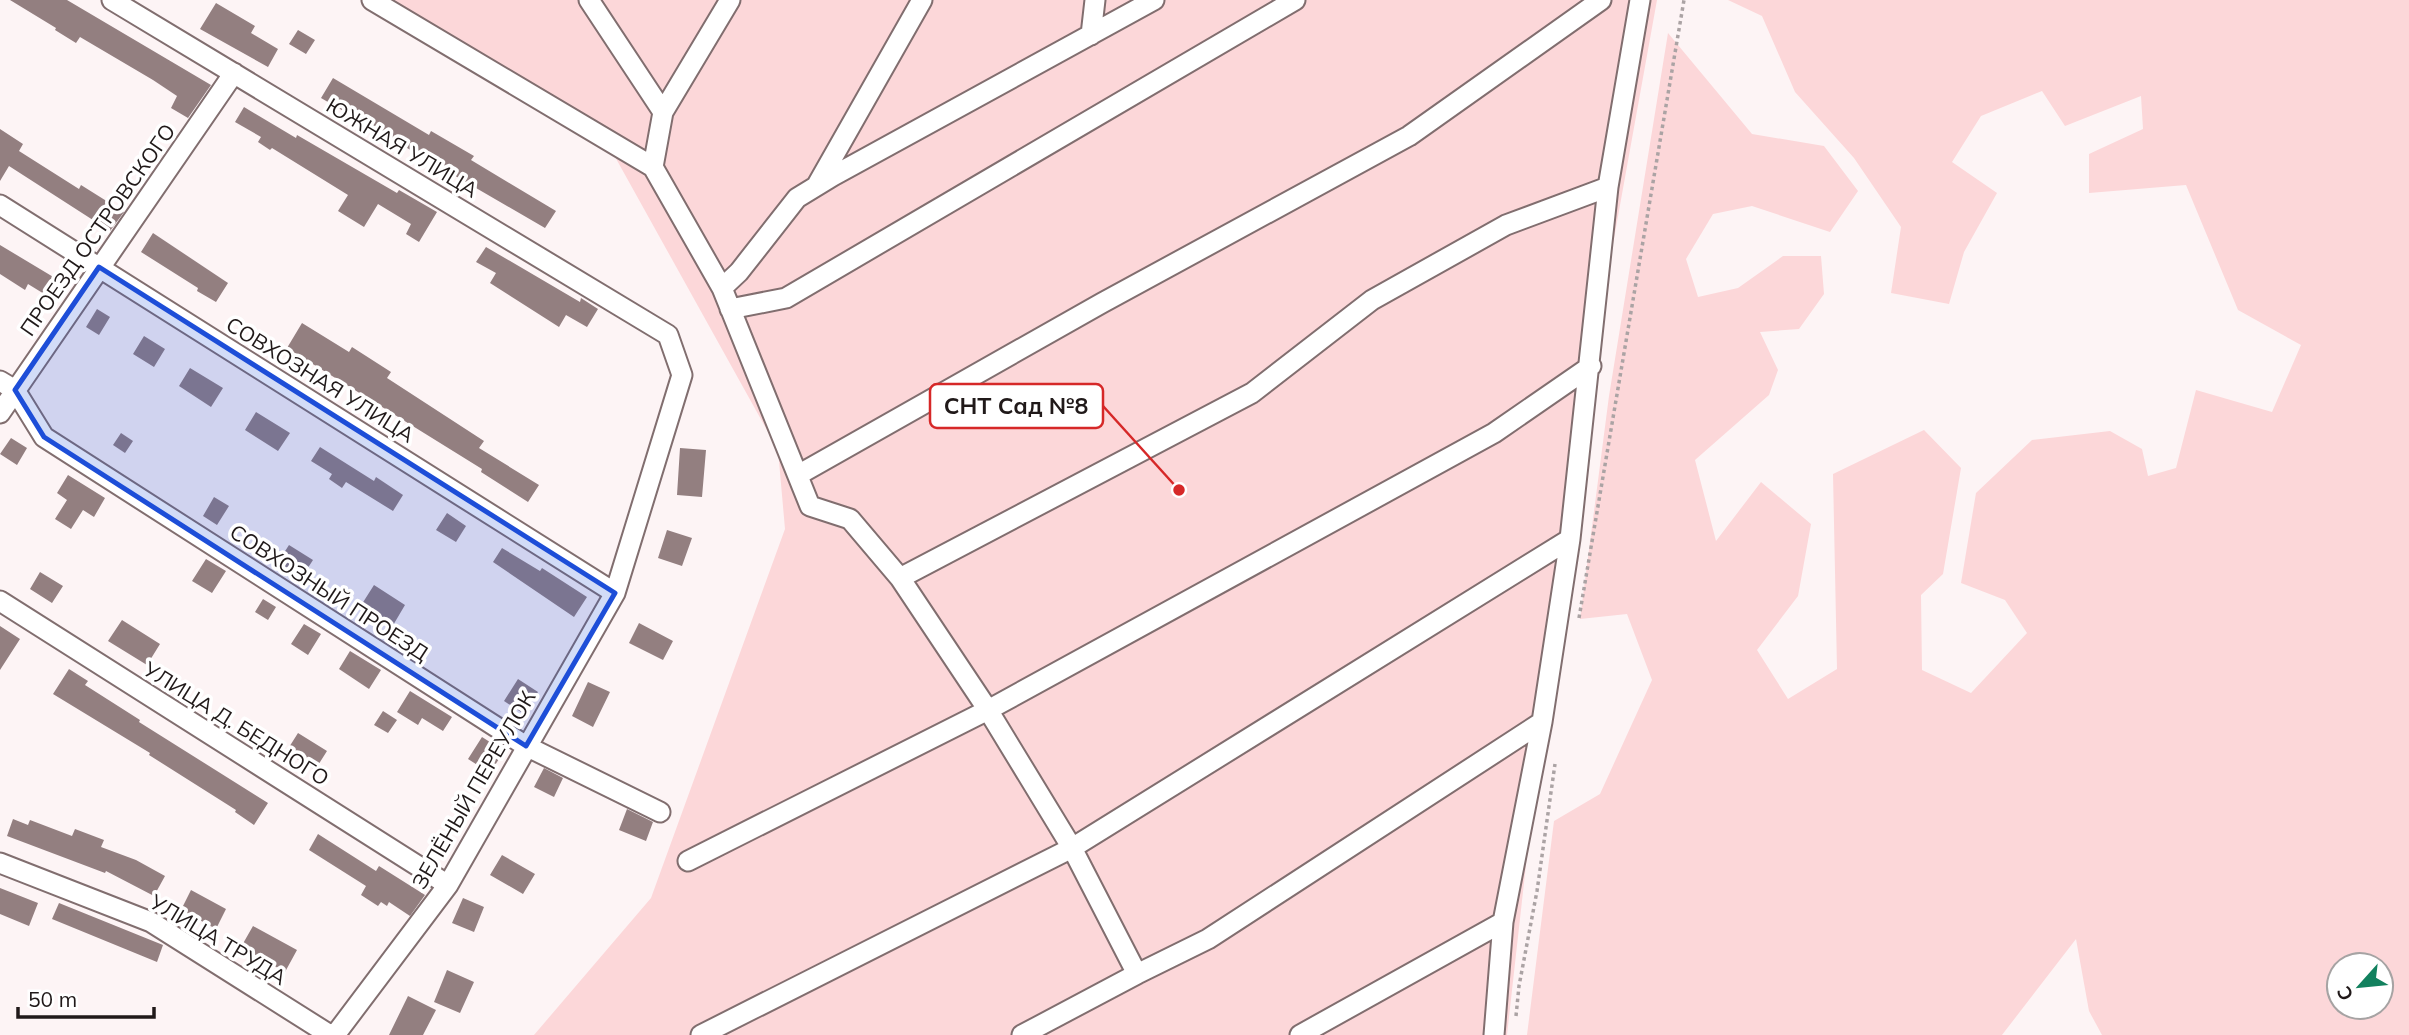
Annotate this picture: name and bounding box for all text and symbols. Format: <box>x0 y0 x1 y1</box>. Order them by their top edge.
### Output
street label: ЮЖНАЯ УЛИЦА <box>322 92 483 203</box>
street label: ПРОЕЗД ОСТРОВСКОГО <box>14 118 180 341</box>
street label: СОВХОЗНАЯ УЛИЦА <box>222 311 420 448</box>
callout: СНТ Сад №8 <box>930 384 1103 428</box>
text: СНТ Сад №8 <box>944 391 1088 420</box>
street label: СОВХОЗНЫЙ ПРОЕЗД <box>225 518 434 666</box>
street label: УЛИЦА Д. БЕДНОГО <box>138 655 334 791</box>
street label: ЗЕЛЁНЫЙ ПЕРЕУЛОК <box>406 686 541 893</box>
street label: УЛИЦА ТРУДА <box>145 888 292 990</box>
north arrow <box>2325 951 2395 1021</box>
scale bar <box>18 976 154 1020</box>
text: С <box>2331 982 2358 1005</box>
text: 50 m <box>28 986 77 1012</box>

